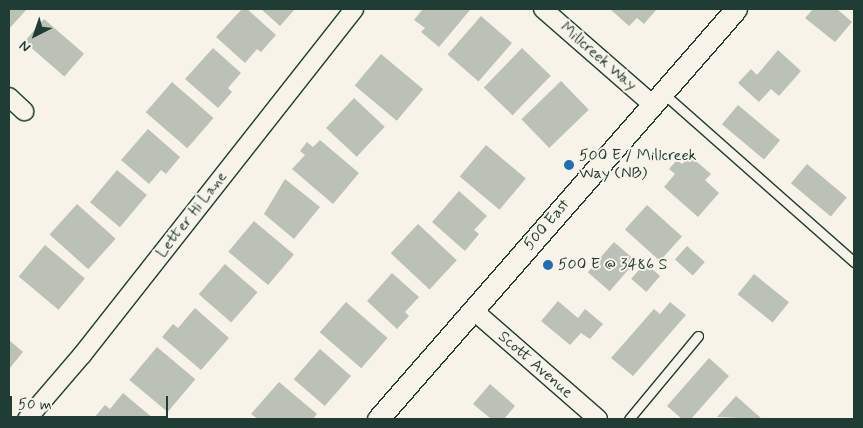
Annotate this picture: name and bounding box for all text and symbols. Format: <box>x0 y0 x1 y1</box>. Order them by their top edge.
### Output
north arrow <box>10 10 60 60</box>
street label: Millcreek Way <box>556 19 640 95</box>
text: N <box>16 36 35 56</box>
place label: 500 E / Millcreek Way (NB) <box>579 146 697 184</box>
marker: 500 E / Millcreek Way (NB) <box>563 159 575 171</box>
street label: Letter Hi Lane <box>152 168 232 262</box>
street label: 500 East <box>520 196 574 254</box>
place label: 500 E @ 3486 S <box>558 255 667 275</box>
marker: 500 E @ 3486 S <box>542 259 554 271</box>
street label: Scott Avenue <box>494 327 576 403</box>
scale bar <box>12 386 170 418</box>
text: 50 m <box>18 395 52 415</box>

